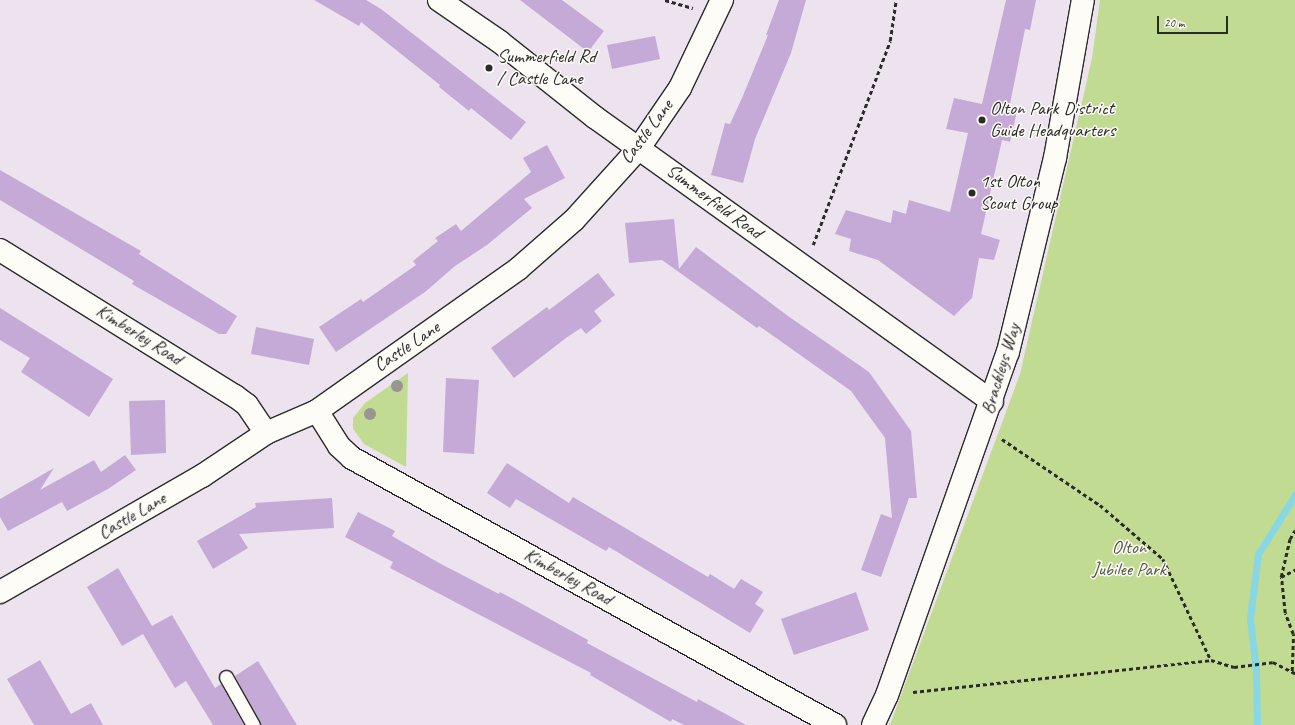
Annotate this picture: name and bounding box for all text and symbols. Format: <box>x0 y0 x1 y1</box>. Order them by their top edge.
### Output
scale bar <box>1159 8 1230 34</box>
text: 20 m <box>1164 15 1184 31</box>
place label: Summerfield Rd / Castle Lane <box>497 46 596 90</box>
marker: Summerfield Rd / Castle Lane <box>484 63 494 73</box>
street label: Castle Lane <box>615 95 679 169</box>
place label: Olton Park District Guide Headquarters <box>990 98 1115 142</box>
marker: Olton Park District Guide Headquarters <box>977 115 987 125</box>
street label: Summerfield Road <box>662 160 766 244</box>
place label: 1st Olton Scout Group <box>980 171 1057 215</box>
marker: 1st Olton Scout Group <box>967 188 977 198</box>
street label: Kimberley Road <box>92 300 186 370</box>
street label: Castle Lane <box>369 317 445 377</box>
street label: Brackleys Way <box>976 321 1026 417</box>
street label: Castle Lane <box>94 487 170 545</box>
park label: Olton Jubilee Park <box>1092 537 1166 581</box>
street label: Kimberley Road <box>520 543 616 611</box>

